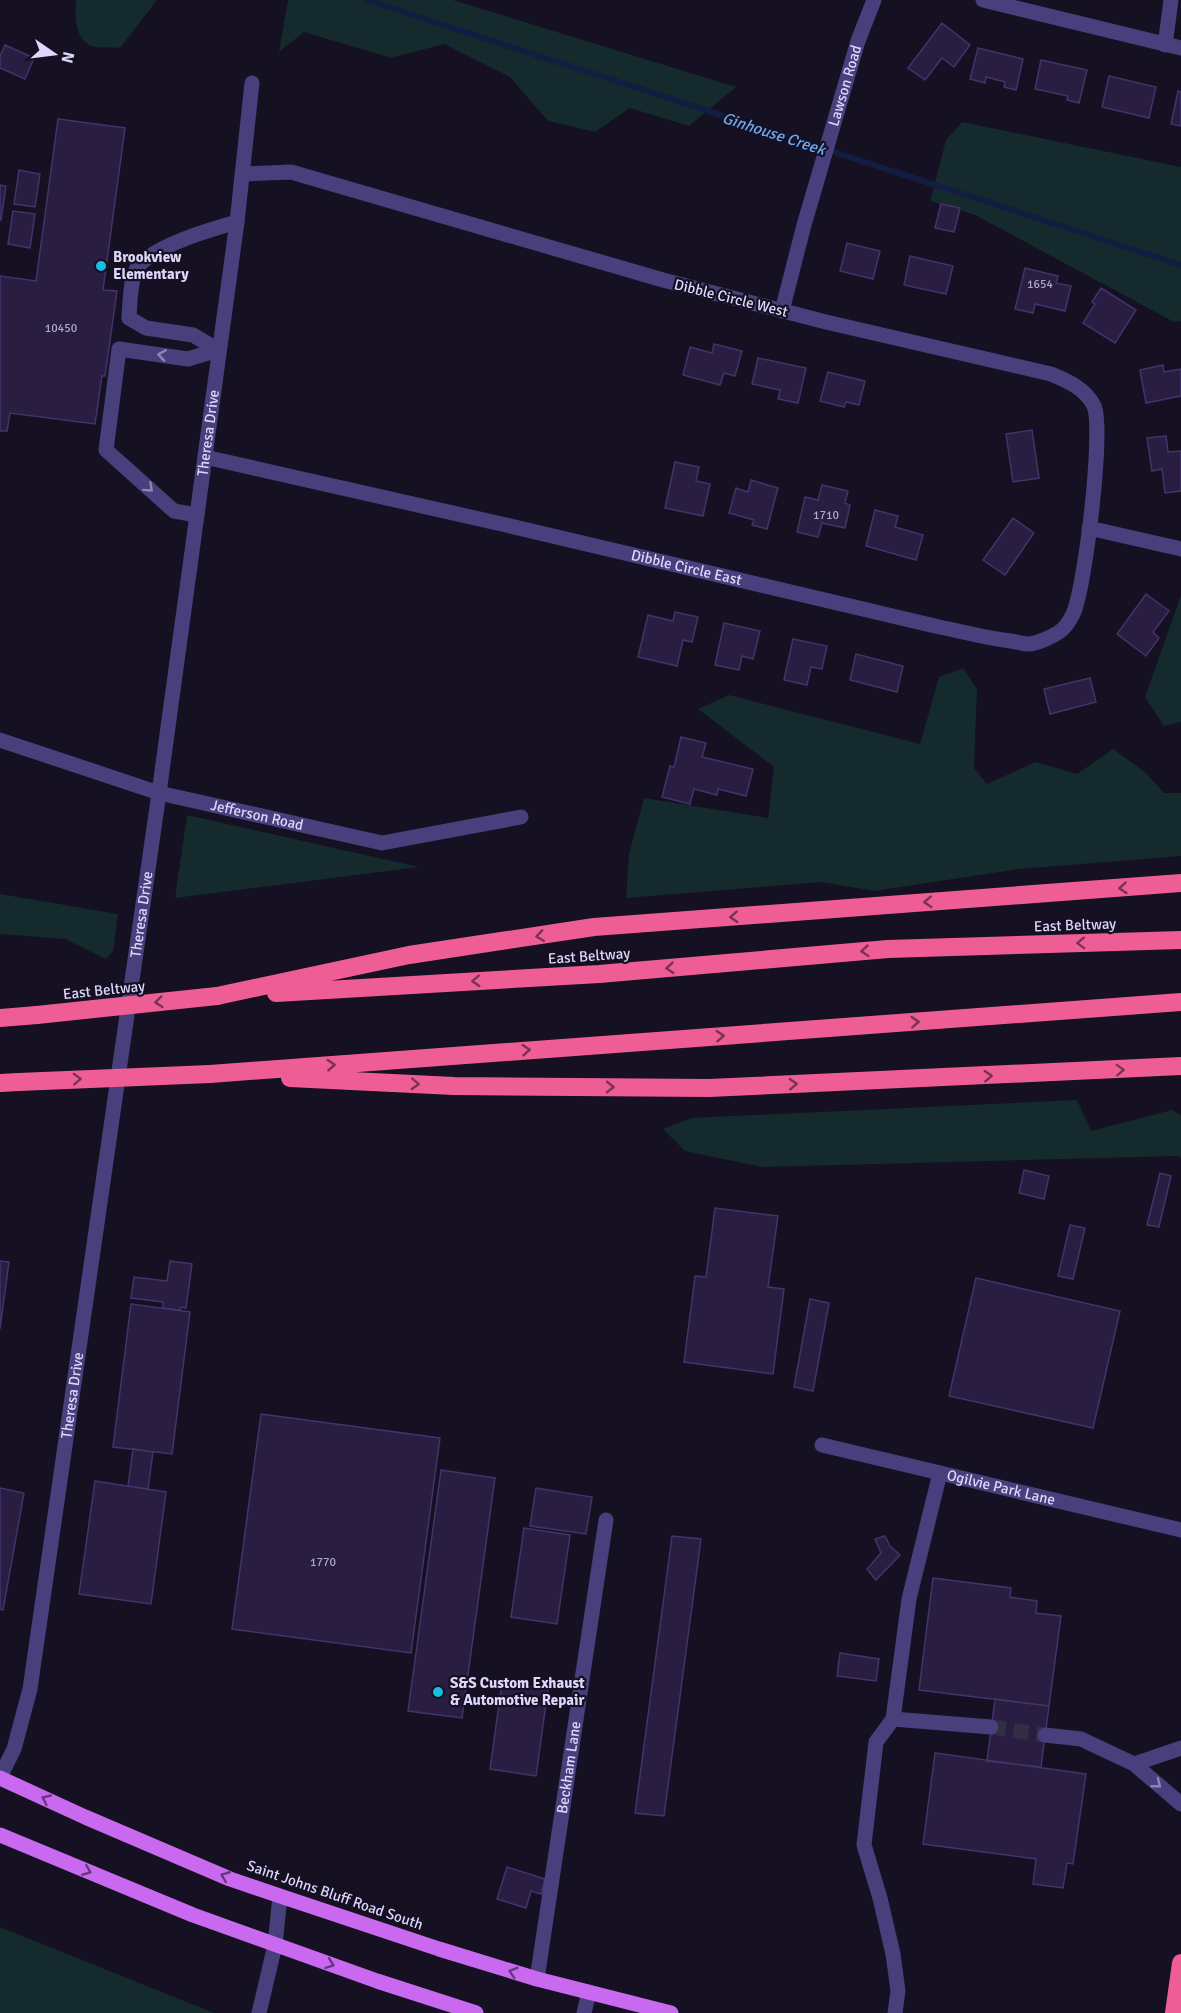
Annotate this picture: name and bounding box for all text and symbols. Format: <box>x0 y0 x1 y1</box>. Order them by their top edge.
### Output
north arrow <box>24 24 84 84</box>
street label: Lawson Road <box>824 43 865 128</box>
text: N <box>57 50 79 65</box>
water label: Ginhouse Creek <box>720 108 830 161</box>
place label: Brookview Elementary <box>113 248 189 283</box>
marker: Brookview Elementary <box>94 259 108 273</box>
street label: Dibble Circle West <box>672 275 790 321</box>
house number: 1654 <box>1027 277 1053 292</box>
house number: 10450 <box>45 321 77 336</box>
one-way arrow <box>157 350 166 362</box>
street label: Theresa Drive <box>193 389 223 477</box>
one-way arrow <box>142 481 152 492</box>
house number: 1710 <box>813 508 839 523</box>
street label: Dibble Circle East <box>629 546 744 589</box>
street label: Jefferson Road <box>209 796 305 834</box>
street label: Theresa Drive <box>126 870 157 959</box>
one-way arrow <box>1118 881 1127 894</box>
one-way arrow <box>924 896 933 909</box>
one-way arrow <box>729 910 738 923</box>
street label: East Beltway <box>1034 915 1116 935</box>
one-way arrow <box>535 929 544 941</box>
one-way arrow <box>1076 937 1085 949</box>
street label: East Beltway <box>547 944 631 968</box>
one-way arrow <box>860 944 869 957</box>
one-way arrow <box>666 961 675 974</box>
one-way arrow <box>471 975 480 988</box>
street label: East Beltway <box>62 977 146 1003</box>
one-way arrow <box>154 995 164 1008</box>
one-way arrow <box>910 1015 919 1028</box>
one-way arrow <box>716 1029 725 1042</box>
one-way arrow <box>521 1044 530 1057</box>
one-way arrow <box>327 1059 336 1072</box>
one-way arrow <box>1116 1063 1125 1076</box>
one-way arrow <box>984 1069 993 1082</box>
one-way arrow <box>73 1073 82 1086</box>
one-way arrow <box>411 1077 420 1090</box>
one-way arrow <box>789 1078 798 1091</box>
one-way arrow <box>606 1081 615 1093</box>
street label: Theresa Drive <box>57 1351 87 1440</box>
street label: Ogilvie Park Lane <box>945 1466 1057 1509</box>
house number: 1770 <box>310 1555 336 1570</box>
place label: S&S Custom Exhaust & Automotive Repair <box>450 1674 585 1709</box>
marker: S&S Custom Exhaust & Automotive Repair <box>431 1685 445 1699</box>
street label: Beckham Lane <box>553 1720 585 1815</box>
one-way arrow <box>1151 1777 1162 1788</box>
one-way arrow <box>42 1795 53 1807</box>
street label: Saint Johns Bluff Road South <box>245 1856 425 1934</box>
one-way arrow <box>81 1864 91 1877</box>
one-way arrow <box>221 1871 231 1884</box>
one-way arrow <box>324 1957 335 1970</box>
one-way arrow <box>508 1967 519 1979</box>

